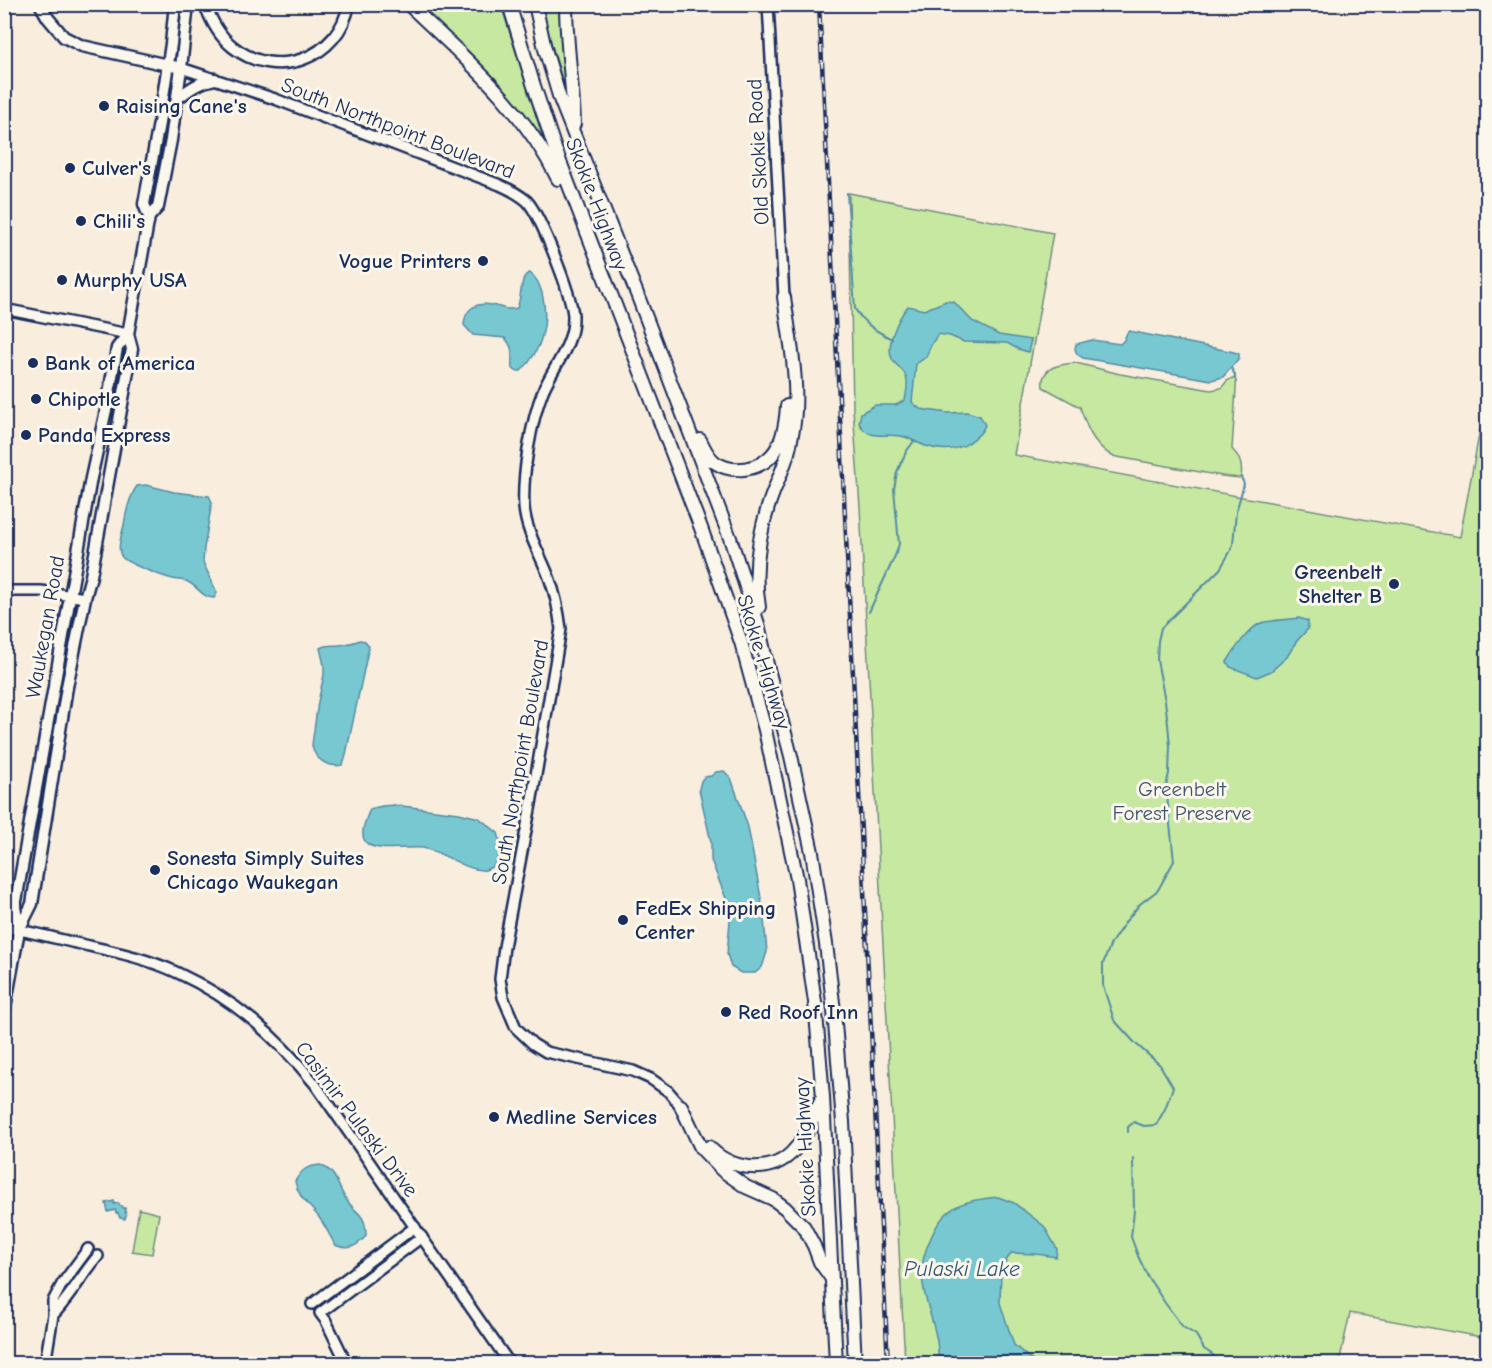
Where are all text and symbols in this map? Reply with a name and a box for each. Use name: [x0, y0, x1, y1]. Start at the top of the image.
street label: South Northpoint Boulevard: [278, 72, 518, 184]
street label: Old Skokie Road: [742, 78, 774, 226]
place label: Raising Cane's: [116, 94, 247, 118]
marker: Raising Cane's: [97, 99, 111, 113]
street label: Skokie Highway: [561, 135, 633, 274]
place label: Culver's: [82, 156, 151, 180]
marker: Culver's: [63, 161, 77, 175]
place label: Chili's: [93, 209, 145, 233]
marker: Chili's: [74, 214, 88, 228]
place label: Vogue Printers: [339, 249, 471, 273]
marker: Vogue Printers: [476, 254, 490, 268]
place label: Murphy USA: [74, 268, 187, 292]
marker: Murphy USA: [55, 273, 69, 287]
place label: Bank of America: [45, 351, 195, 375]
marker: Bank of America: [26, 356, 40, 370]
place label: Chipotle: [48, 387, 121, 411]
marker: Chipotle: [29, 392, 43, 406]
place label: Panda Express: [38, 423, 171, 447]
marker: Panda Express: [19, 428, 33, 442]
street label: Waukegan Road: [21, 554, 69, 700]
place label: Greenbelt Shelter B: [1294, 560, 1383, 608]
marker: Greenbelt Shelter B: [1387, 577, 1401, 591]
street label: Skokie Highway: [732, 592, 796, 733]
street label: South Northpoint Boulevard: [487, 638, 553, 886]
park label: Greenbelt Forest Preserve: [1113, 777, 1251, 825]
place label: Sonesta Simply Suites Chicago Waukegan: [167, 846, 364, 894]
marker: Sonesta Simply Suites Chicago Waukegan: [148, 863, 162, 877]
place label: FedEx Shipping Center: [635, 896, 776, 944]
marker: FedEx Shipping Center: [616, 913, 630, 927]
place label: Red Roof Inn: [738, 1000, 858, 1024]
marker: Red Roof Inn: [719, 1005, 733, 1019]
street label: Casimir Pulaski Drive: [291, 1036, 423, 1202]
street label: Skokie Highway: [789, 1076, 821, 1217]
place label: Medline Services: [506, 1105, 657, 1129]
marker: Medline Services: [487, 1110, 501, 1124]
water label: Pulaski Lake: [904, 1256, 1020, 1282]

